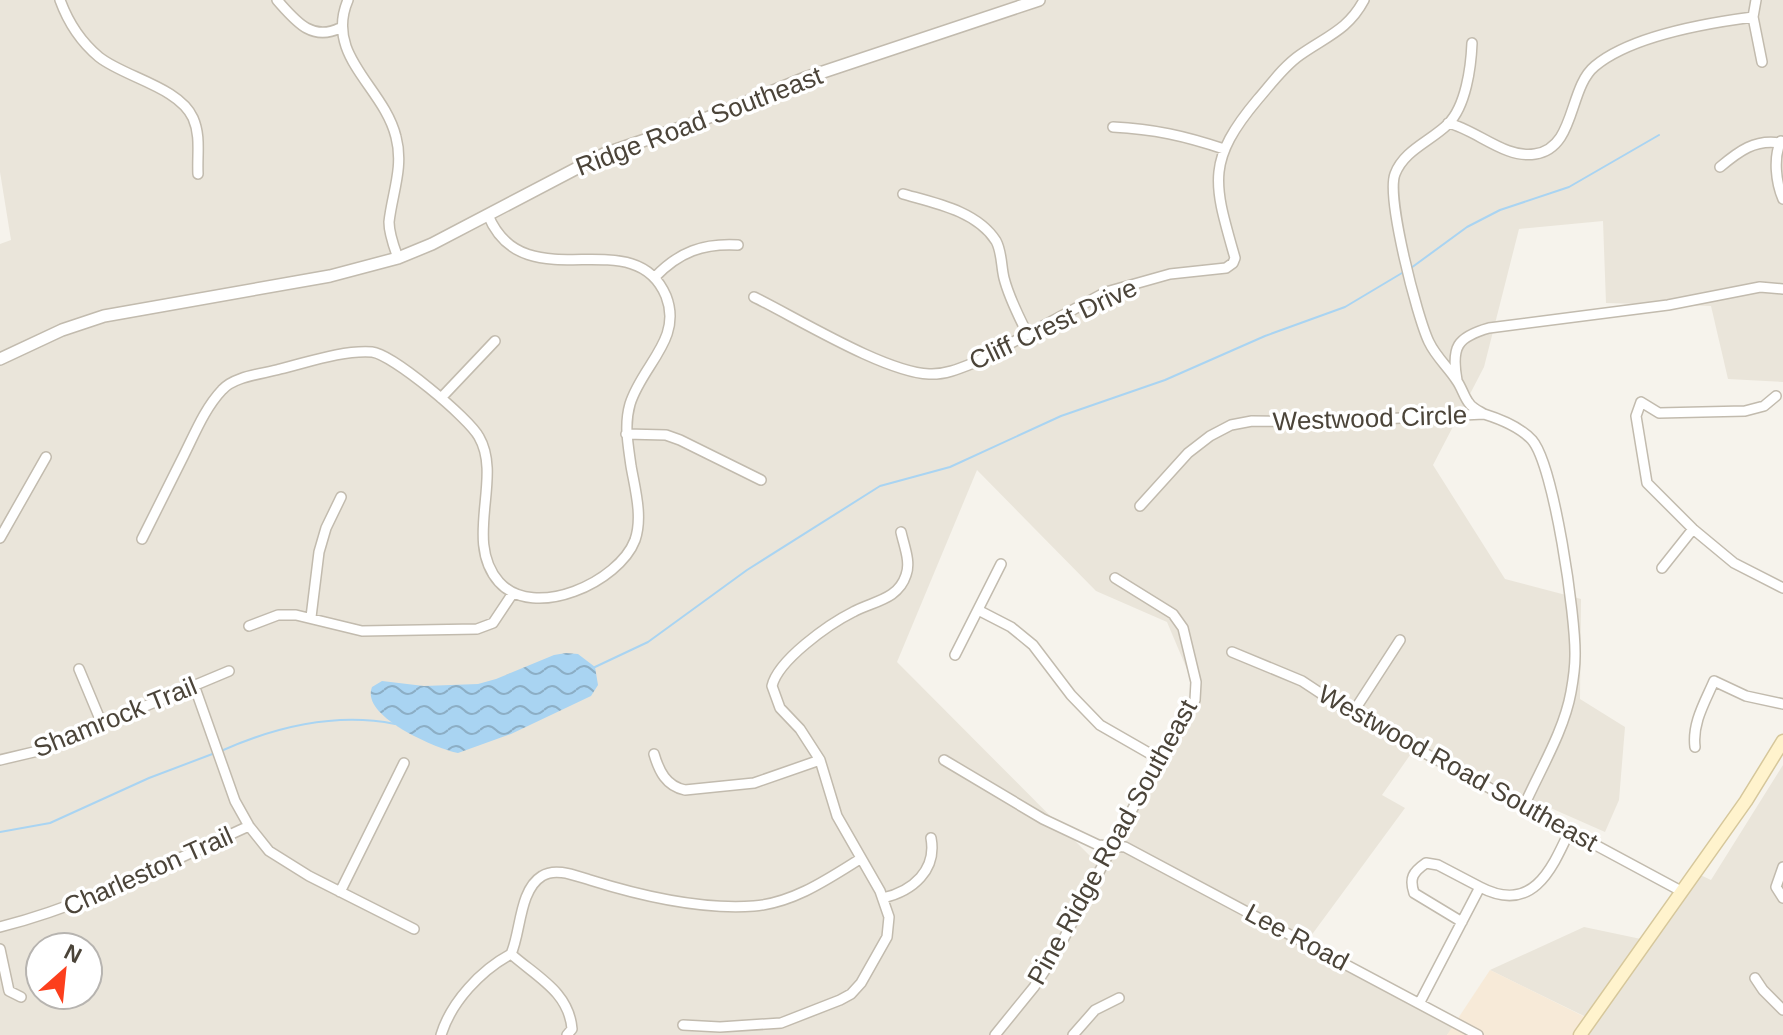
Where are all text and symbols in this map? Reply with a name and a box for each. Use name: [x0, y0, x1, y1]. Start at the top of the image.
street label: Ridge Road Southeast: [572, 60, 827, 182]
street label: Cliff Crest Drive: [964, 272, 1142, 376]
street label: Westwood Circle: [1272, 400, 1468, 436]
street label: Shamrock Trail: [29, 671, 201, 763]
street label: Westwood Road Southeast: [1313, 679, 1604, 858]
street label: Pine Ridge Road Southeast: [1021, 694, 1203, 990]
street label: Charleston Trail: [59, 820, 237, 922]
street label: Lee Road: [1240, 897, 1354, 977]
north arrow: [24, 931, 104, 1011]
text: N: [60, 939, 86, 968]

